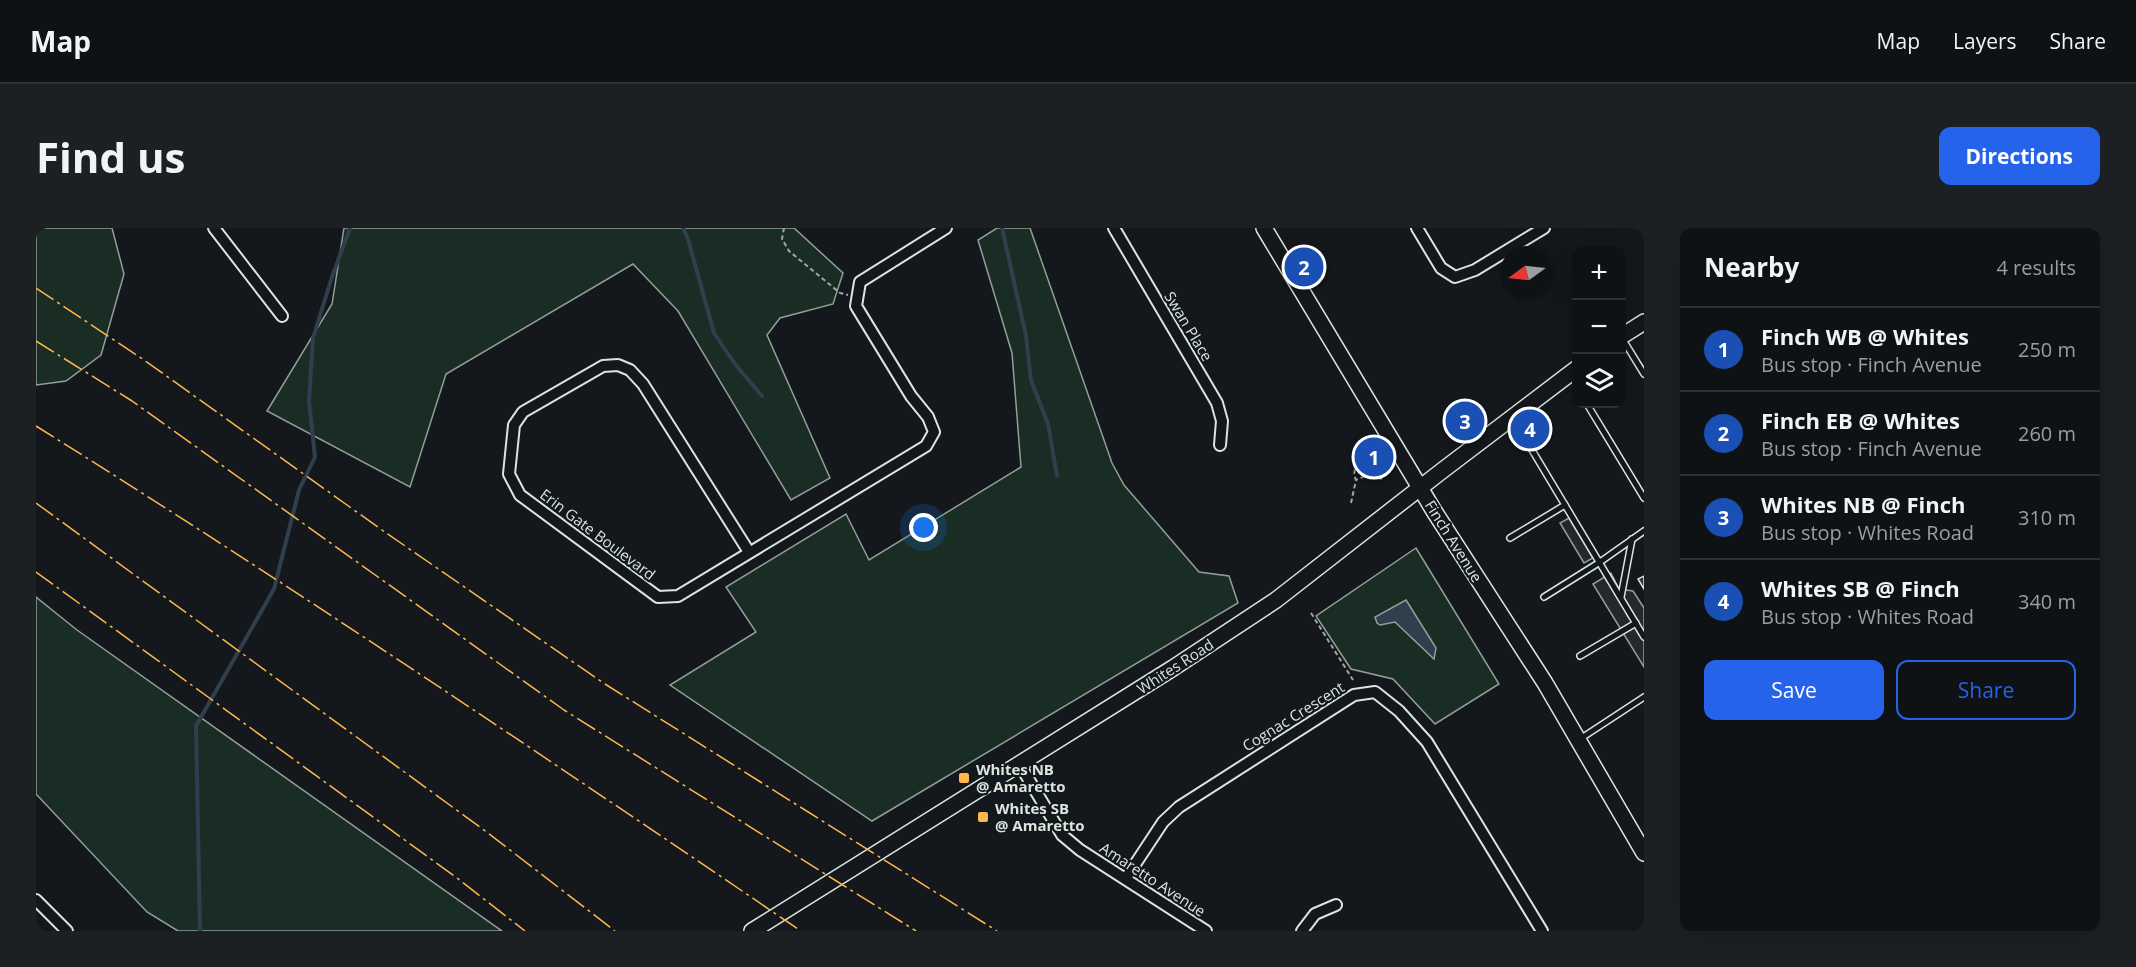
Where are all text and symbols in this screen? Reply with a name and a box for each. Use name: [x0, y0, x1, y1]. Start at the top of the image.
text: Map: [30, 22, 91, 60]
text: Map: [1877, 27, 1920, 55]
text: Layers: [1953, 27, 2017, 55]
text: Share: [2050, 27, 2106, 55]
button: Directions: [1939, 127, 2100, 185]
text: Find us: [36, 128, 185, 185]
pin: 2: [1284, 244, 1324, 290]
north arrow: [1500, 246, 1554, 300]
map controls: [1572, 246, 1626, 408]
button: +: [1572, 246, 1626, 300]
text: Nearby: [1704, 249, 1799, 285]
text: 4 results: [1996, 254, 2076, 281]
street label: Swan Place: [1160, 287, 1218, 365]
button: −: [1572, 300, 1626, 354]
text: Finch WB @ Whites: [1761, 321, 1969, 351]
text: 1: [1718, 336, 1729, 363]
text: 250 m: [2018, 336, 2076, 363]
text: Bus stop · Finch Avenue: [1761, 351, 1982, 378]
button: layers: [1572, 354, 1626, 408]
pin: 3: [1446, 398, 1484, 444]
text: Finch EB @ Whites: [1761, 405, 1960, 435]
pin: 4: [1510, 406, 1550, 452]
text: 2: [1718, 420, 1729, 447]
text: 260 m: [2018, 420, 2076, 447]
pin: 1: [1354, 434, 1394, 480]
text: Bus stop · Finch Avenue: [1761, 435, 1982, 462]
street label: Erin Gate Boulevard: [536, 484, 660, 584]
text: Whites NB @ Finch: [1761, 489, 1966, 519]
street label: Finch Avenue: [1421, 496, 1487, 586]
text: 3: [1718, 504, 1729, 531]
text: 310 m: [2018, 504, 2076, 531]
your location: [909, 513, 938, 542]
text: Bus stop · Whites Road: [1761, 519, 1974, 546]
text: Whites SB @ Finch: [1761, 573, 1960, 603]
text: 4: [1718, 588, 1729, 615]
text: 340 m: [2018, 588, 2076, 615]
text: Bus stop · Whites Road: [1761, 603, 1974, 630]
street label: Whites Road: [1133, 634, 1217, 698]
button: Save: [1704, 660, 1884, 720]
button: Share: [1896, 660, 2076, 720]
street label: Cognac Crescent: [1238, 677, 1348, 755]
place label: Whites NB @ Amaretto: [976, 759, 1065, 796]
marker: Whites NB @ Amaretto: [957, 771, 971, 785]
place label: Whites SB @ Amaretto: [995, 798, 1084, 835]
marker: Whites SB @ Amaretto: [976, 810, 990, 824]
street label: Amaretto Avenue: [1096, 837, 1210, 921]

